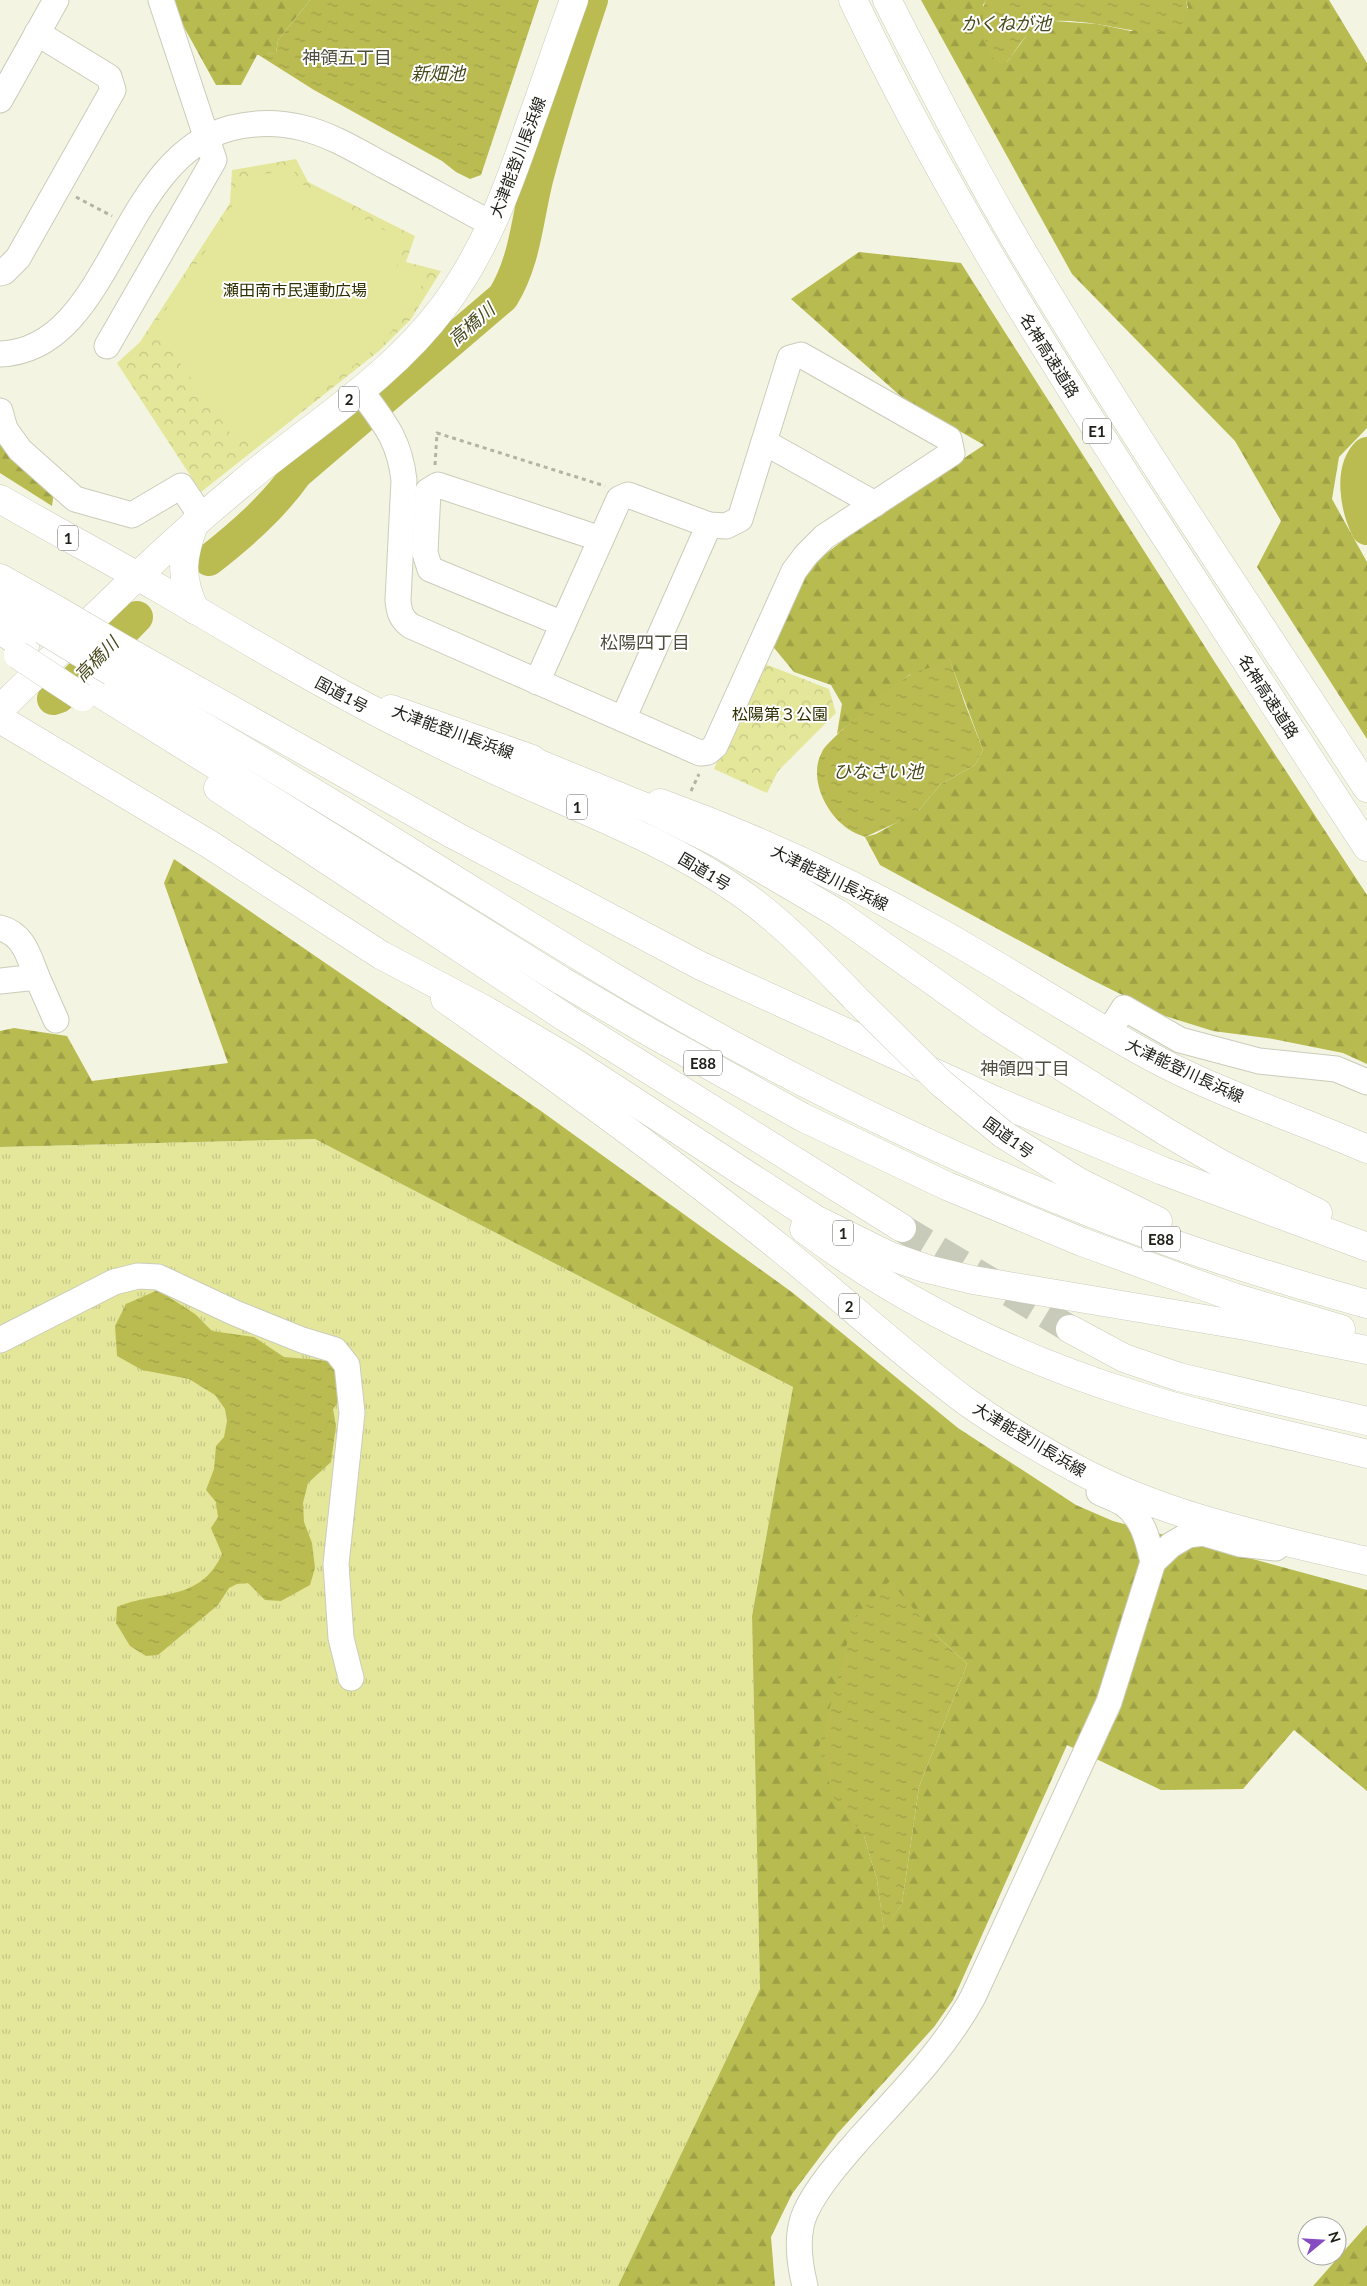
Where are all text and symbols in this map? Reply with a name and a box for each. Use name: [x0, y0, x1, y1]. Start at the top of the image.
water label: かくねが池: [961, 12, 1053, 34]
district label: 神領五丁目: [302, 46, 392, 68]
water label: 新畑池: [411, 62, 467, 84]
street label: 大津能登川長浜線: [485, 94, 549, 220]
park label: 瀬田南市民運動広場: [223, 280, 367, 299]
water label: 高橋川: [443, 297, 500, 350]
street label: 名神高速道路: [1017, 309, 1083, 401]
road number: 2: [339, 386, 359, 412]
road number: E1: [1083, 418, 1111, 444]
road number: 1: [58, 526, 78, 550]
water label: 高橋川: [69, 630, 124, 686]
district label: 松陽四丁目: [600, 631, 690, 653]
street label: 名神高速道路: [1235, 651, 1303, 741]
street label: 国道1号: [312, 672, 372, 716]
street label: 大津能登川長浜線: [390, 700, 516, 762]
park label: 松陽第３公園: [732, 704, 828, 723]
water label: ひなさい池: [833, 760, 925, 782]
road number: 1: [567, 794, 587, 820]
street label: 大津能登川長浜線: [768, 840, 892, 914]
street label: 国道1号: [676, 848, 734, 894]
street label: 大津能登川長浜線: [1123, 1034, 1247, 1106]
road number: E88: [684, 1050, 722, 1076]
district label: 神領四丁目: [980, 1057, 1070, 1079]
street label: 国道1号: [980, 1112, 1038, 1162]
road number: 1: [833, 1220, 853, 1246]
road number: E88: [1142, 1226, 1180, 1252]
road number: 2: [839, 1294, 859, 1318]
street label: 大津能登川長浜線: [970, 1398, 1090, 1480]
north arrow: [1297, 2216, 1347, 2266]
text: N: [1325, 2229, 1345, 2245]

